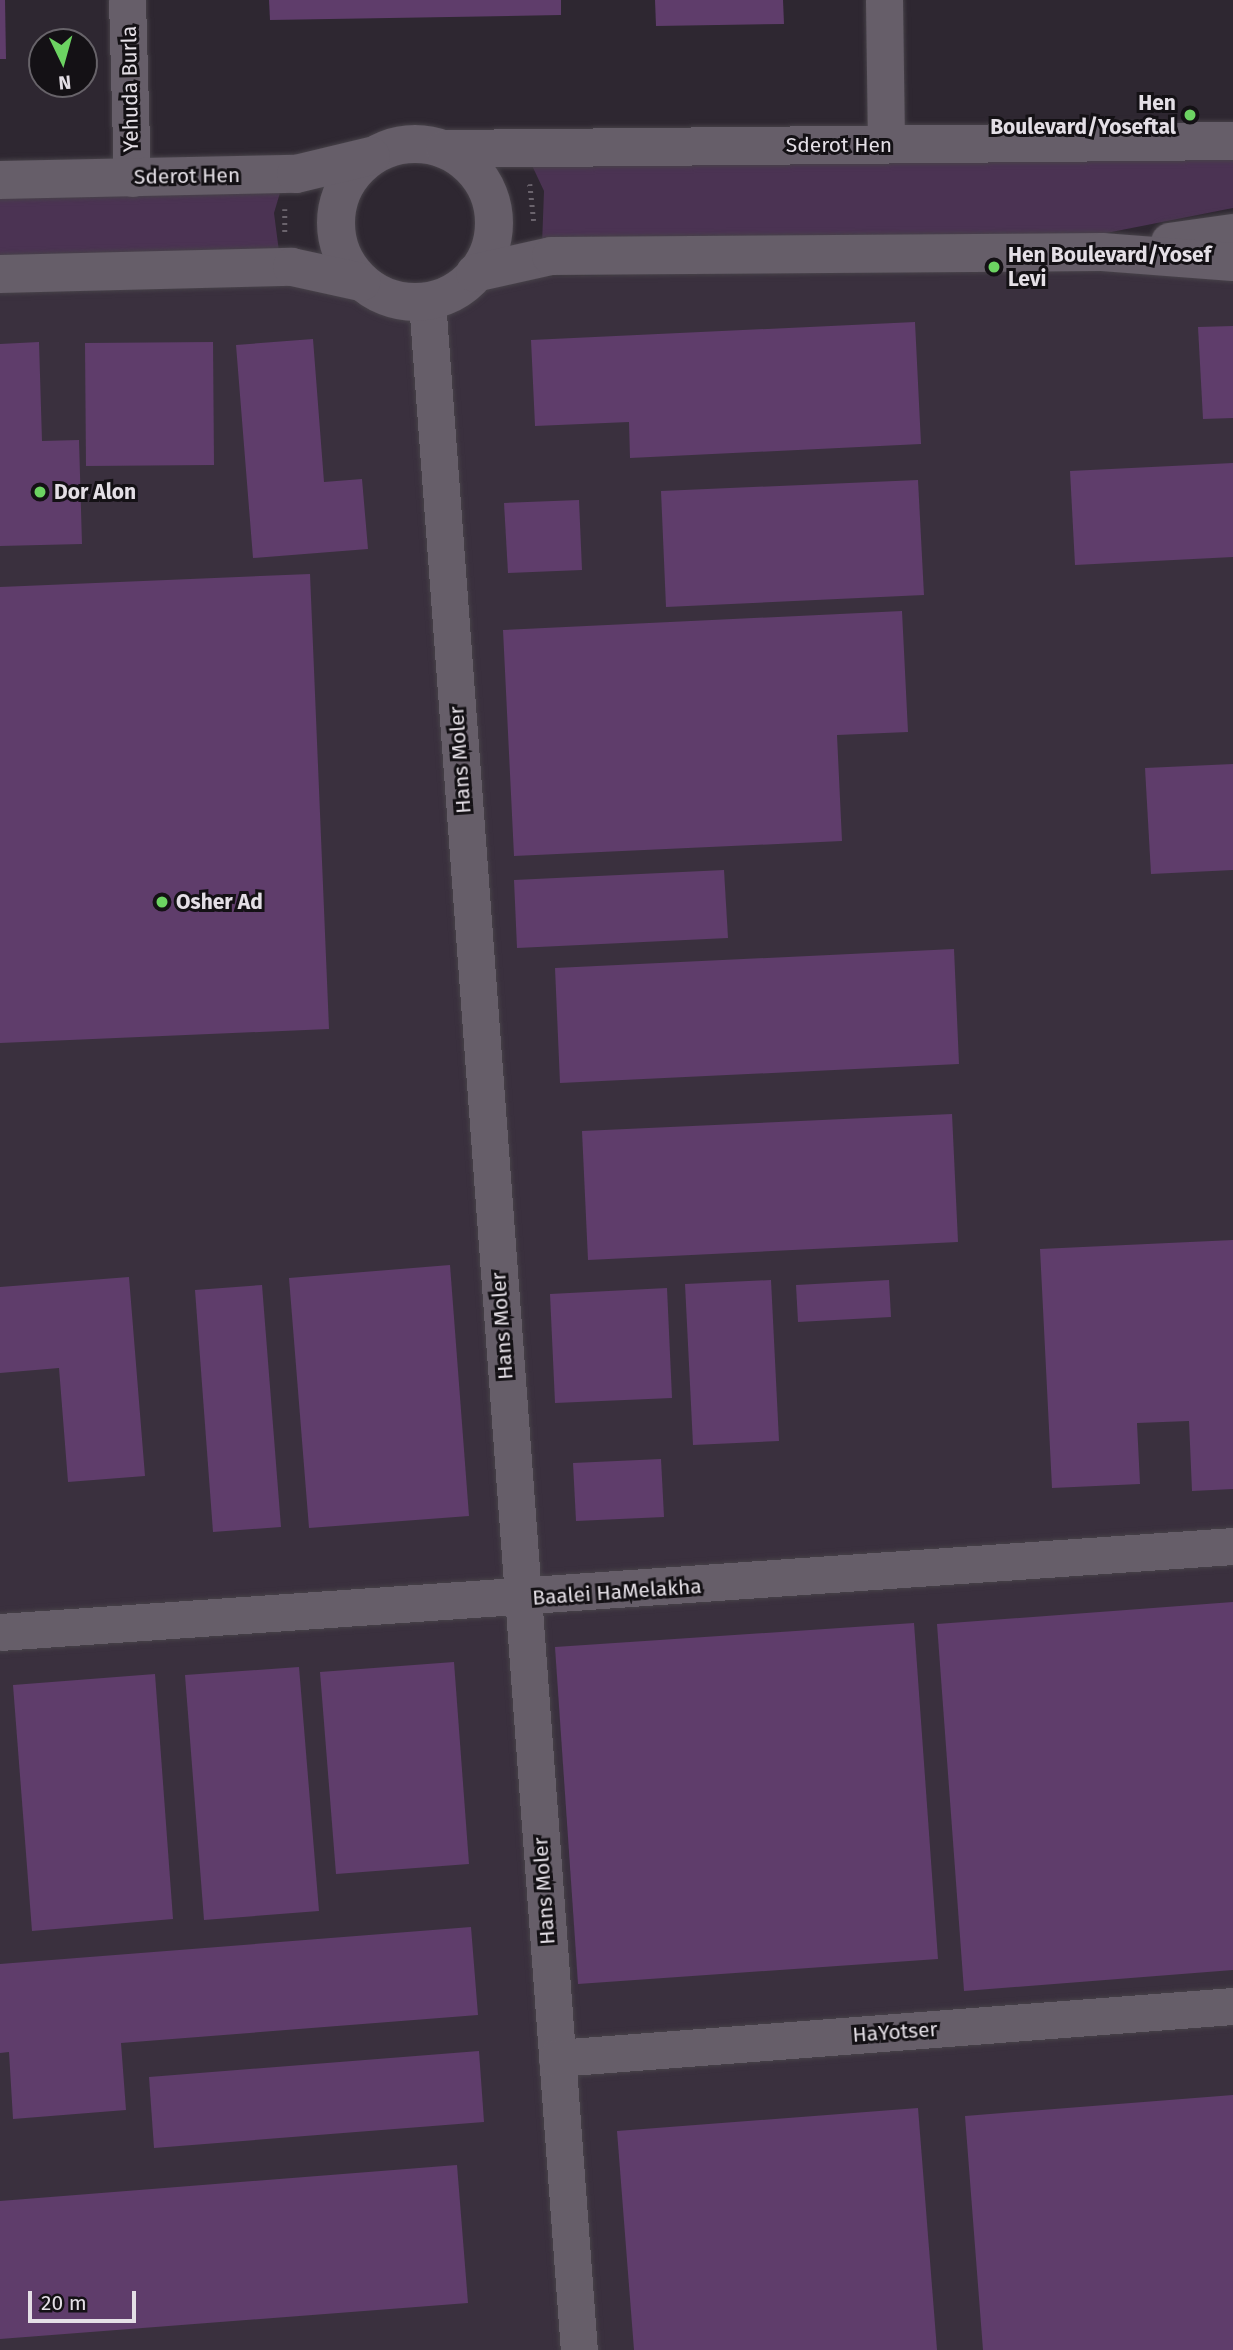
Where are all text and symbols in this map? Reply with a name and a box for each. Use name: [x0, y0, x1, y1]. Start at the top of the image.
street label: Yehuda Burla: [116, 26, 144, 152]
north arrow: [28, 28, 98, 98]
text: N: [57, 70, 72, 94]
place label: Hen Boulevard/Yoseftal: [990, 90, 1176, 140]
marker: Hen Boulevard/Yoseftal: [1182, 107, 1198, 123]
street label: Sderot Hen: [786, 132, 892, 158]
street label: Sderot Hen: [134, 162, 240, 190]
place label: Hen Boulevard/Yosef Levi: [1008, 242, 1211, 292]
marker: Hen Boulevard/Yosef Levi: [986, 259, 1002, 275]
place label: Dor Alon: [54, 479, 136, 505]
marker: Dor Alon: [32, 484, 48, 500]
street label: Hans Moler: [444, 705, 476, 815]
place label: Osher Ad: [176, 889, 263, 915]
marker: Osher Ad: [154, 894, 170, 910]
street label: Hans Moler: [486, 1271, 518, 1381]
street label: Baalei HaMelakha: [531, 1574, 703, 1610]
street label: Hans Moler: [528, 1836, 560, 1946]
street label: HaYotser: [852, 2016, 938, 2048]
scale bar: [32, 2276, 140, 2320]
text: 20 m: [41, 2290, 87, 2316]

